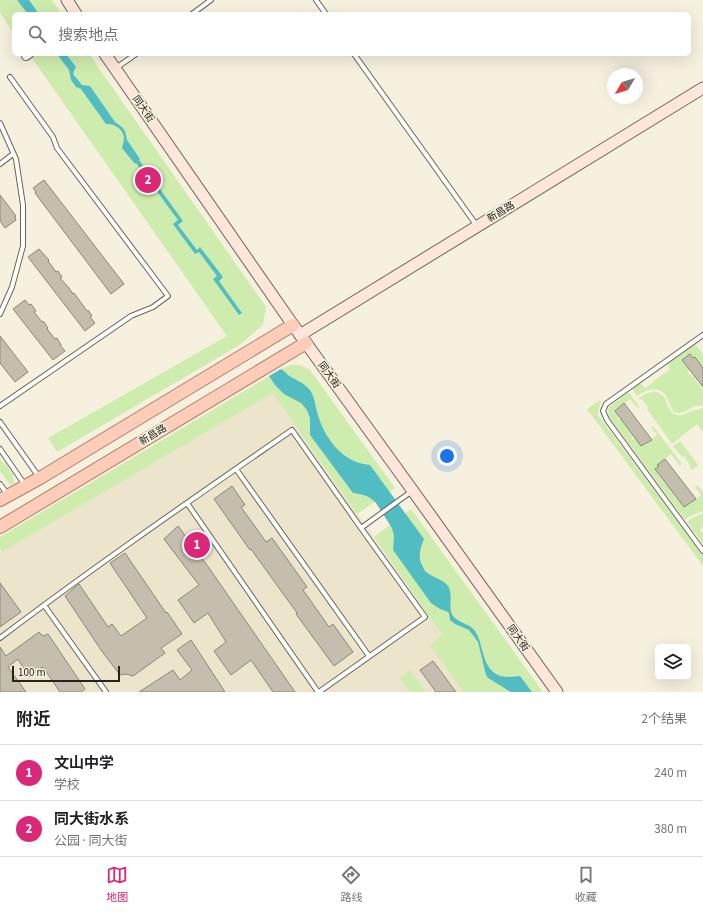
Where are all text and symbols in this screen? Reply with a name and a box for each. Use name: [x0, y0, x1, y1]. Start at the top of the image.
search box: [12, 12, 691, 56]
icon: search: [26, 23, 48, 45]
text: 搜索地点: [58, 25, 118, 46]
north arrow: [607, 68, 643, 104]
street label: 同大街: [129, 93, 157, 125]
pin: 2: [135, 165, 161, 195]
street label: 新昌路: [485, 198, 517, 226]
street label: 同大街: [315, 359, 343, 391]
street label: 新昌路: [137, 421, 169, 449]
your location: [437, 446, 457, 466]
pin: 1: [184, 530, 210, 560]
street label: 同大街: [504, 622, 532, 654]
map controls: [655, 644, 691, 680]
button: layers: [655, 644, 691, 680]
scale bar: [12, 664, 120, 683]
text: 100 m: [18, 665, 46, 680]
text: 附近: [16, 708, 50, 732]
text: 2个结果: [642, 710, 687, 728]
text: 文山中学: [54, 753, 114, 774]
text: 1: [26, 764, 32, 782]
text: 240 m: [654, 764, 687, 782]
text: 学校: [54, 776, 80, 794]
text: 同大街水系: [54, 809, 129, 830]
text: 2: [26, 820, 32, 838]
text: 380 m: [654, 820, 687, 838]
text: 公园 · 同大街: [54, 832, 127, 850]
tab: 地图: [106, 864, 128, 905]
tab: 路线: [340, 864, 362, 905]
tab: 收藏: [575, 864, 597, 905]

